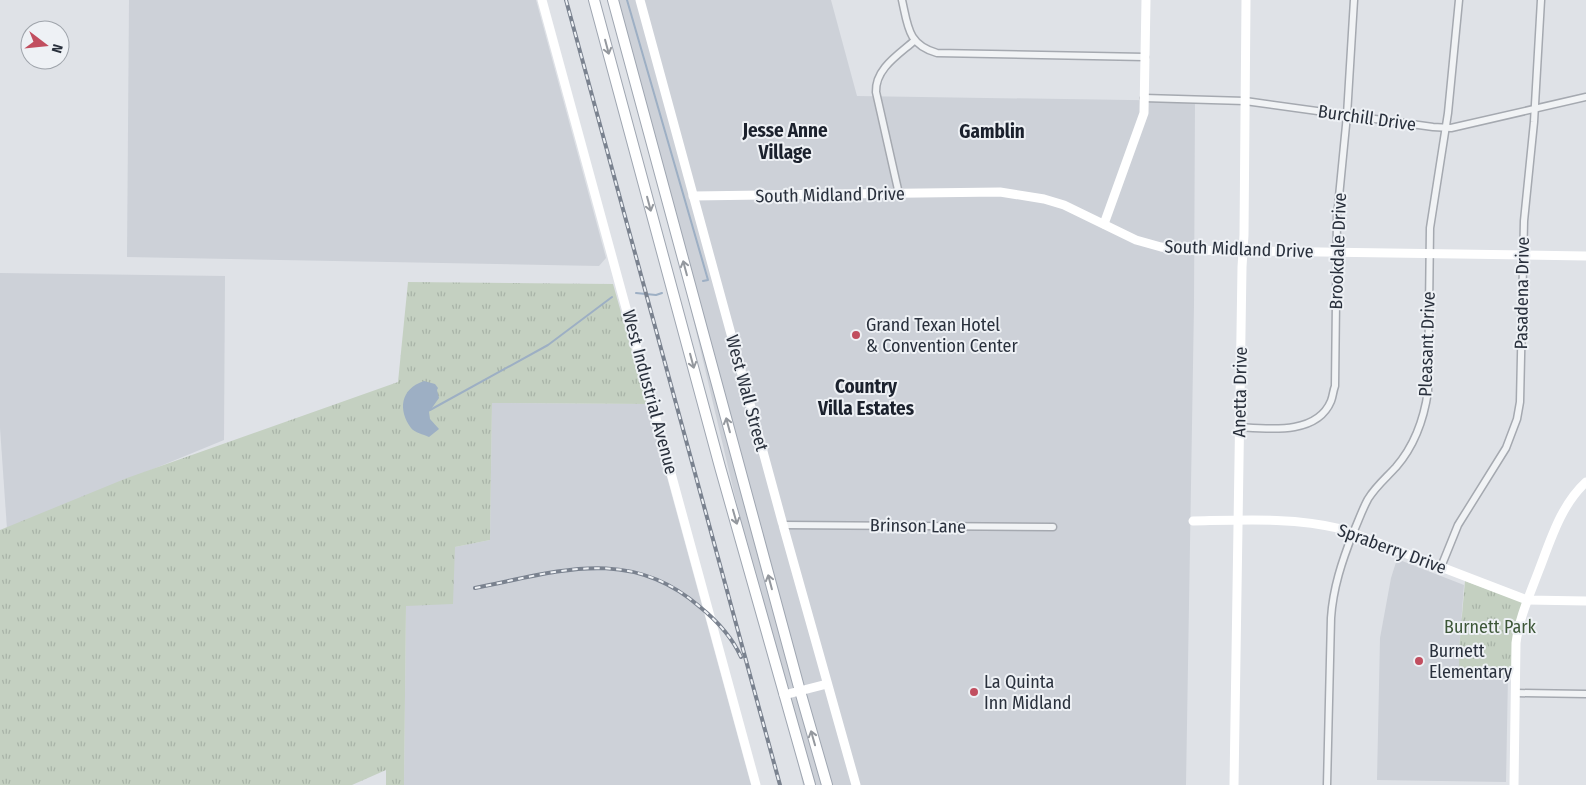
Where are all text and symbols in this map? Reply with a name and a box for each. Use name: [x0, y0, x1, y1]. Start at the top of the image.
north arrow: [20, 20, 70, 70]
one-way arrow: [602, 39, 612, 55]
text: N: [48, 42, 66, 55]
street label: Burchill Drive: [1317, 100, 1417, 136]
district label: Jesse Anne Village: [741, 119, 828, 164]
district label: Gamblin: [959, 120, 1025, 143]
street label: South Midland Drive: [755, 183, 905, 207]
street label: Brookdale Drive: [1325, 192, 1351, 310]
one-way arrow: [645, 196, 654, 212]
street label: South Midland Drive: [1164, 235, 1314, 263]
street label: Pasadena Drive: [1510, 236, 1534, 350]
one-way arrow: [680, 260, 690, 276]
street label: Pleasant Drive: [1414, 291, 1440, 397]
street label: West Industrial Avenue: [617, 307, 683, 477]
place label: Grand Texan Hotel & Convention Center: [866, 314, 1018, 357]
marker: Grand Texan Hotel & Convention Center: [850, 329, 862, 341]
street label: West Wall Street: [721, 332, 773, 454]
street label: Anetta Drive: [1228, 346, 1252, 438]
one-way arrow: [687, 352, 697, 368]
district label: Country Villa Estates: [817, 375, 915, 420]
one-way arrow: [723, 417, 732, 433]
one-way arrow: [730, 509, 740, 525]
street label: Brinson Lane: [870, 514, 966, 538]
street label: Spraberry Drive: [1334, 519, 1450, 579]
one-way arrow: [765, 574, 775, 590]
park label: Burnett Park: [1444, 616, 1537, 638]
place label: Burnett Elementary: [1429, 640, 1512, 683]
marker: Burnett Elementary: [1413, 655, 1425, 667]
place label: La Quinta Inn Midland: [984, 671, 1072, 714]
marker: La Quinta Inn Midland: [968, 686, 980, 698]
one-way arrow: [808, 731, 818, 747]

